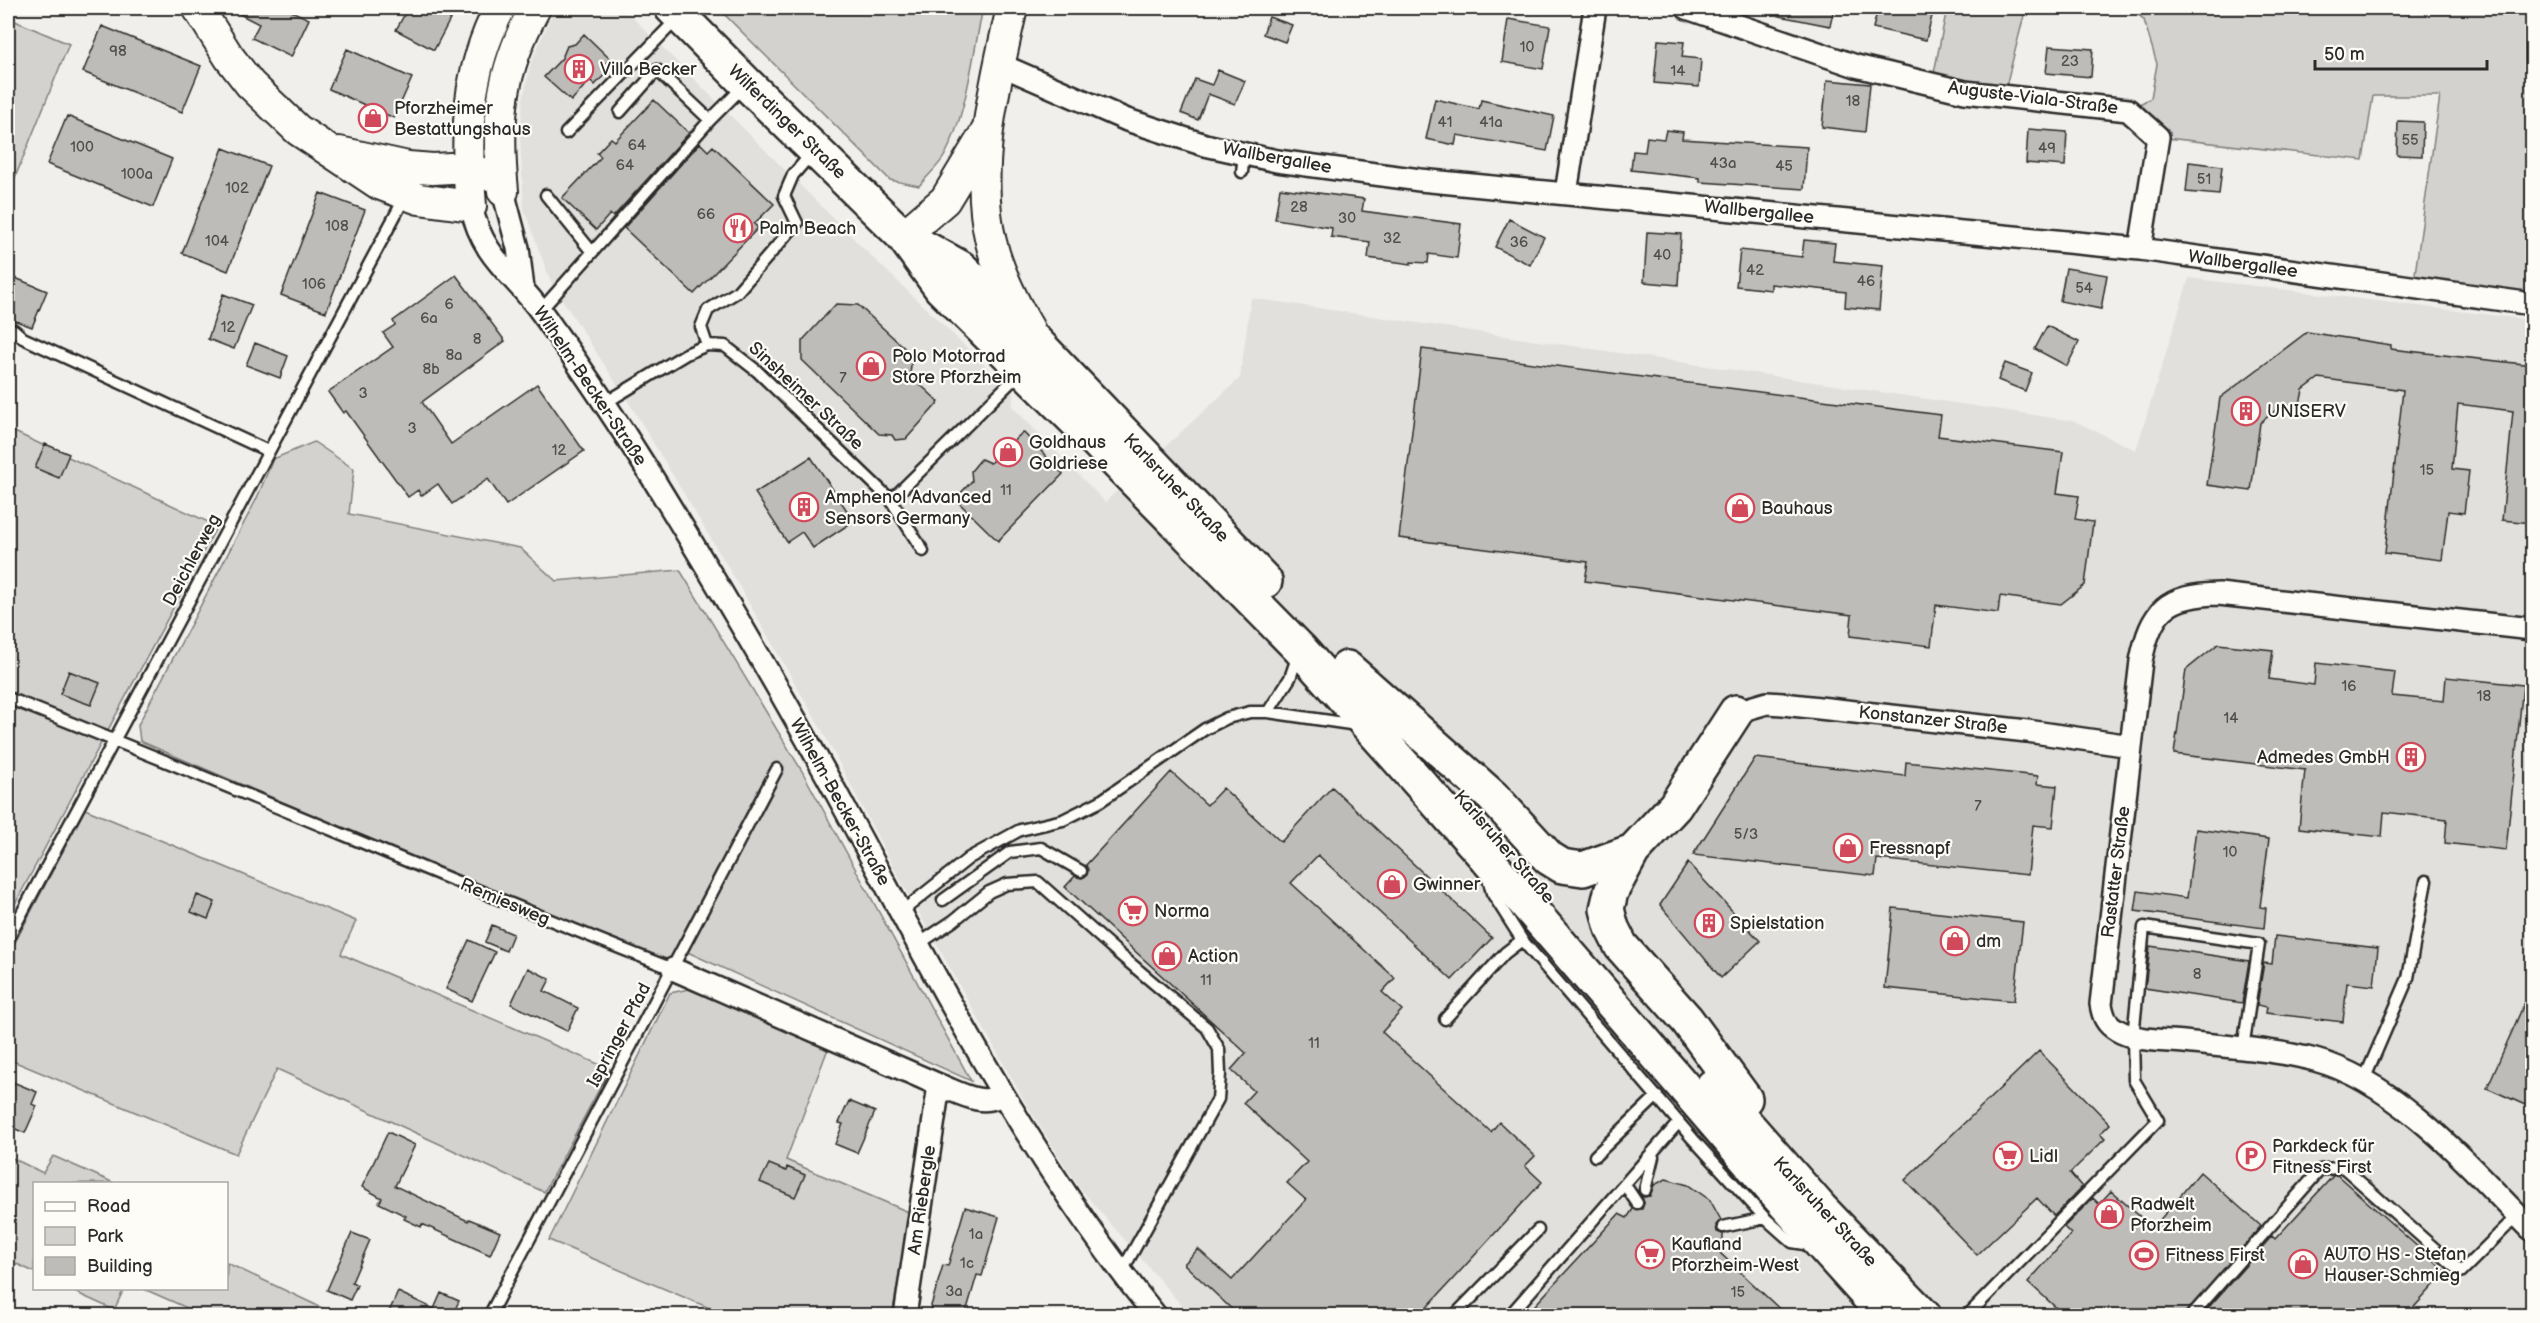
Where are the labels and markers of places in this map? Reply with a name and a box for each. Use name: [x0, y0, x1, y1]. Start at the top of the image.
building icon: Villa Becker: [563, 53, 595, 85]
place label: Villa Becker: [600, 59, 697, 80]
place label: Pforzheimer Bestattungshaus: [394, 98, 531, 140]
shop icon: Pforzheimer Bestattungshaus: [357, 102, 389, 134]
restaurant icon: Palm Beach: [722, 212, 754, 244]
place label: Palm Beach: [759, 218, 856, 239]
place label: Polo Motorrad Store Pforzheim: [892, 346, 1021, 388]
shop icon: Polo Motorrad Store Pforzheim: [855, 350, 887, 382]
building icon: UNISERV: [2230, 395, 2262, 427]
place label: UNISERV: [2267, 401, 2346, 422]
place label: Goldhaus Goldriese: [1029, 432, 1108, 474]
shop icon: Goldhaus Goldriese: [992, 436, 1024, 468]
place label: Amphenol Advanced Sensors Germany: [825, 487, 992, 529]
building icon: Amphenol Advanced Sensors Germany: [788, 491, 820, 523]
shop icon: Bauhaus: [1724, 492, 1756, 524]
place label: Bauhaus: [1761, 498, 1833, 519]
building icon: Admedes GmbH: [2395, 741, 2427, 773]
place label: Admedes GmbH: [2257, 747, 2390, 768]
shop icon: Fressnapf: [1832, 832, 1864, 864]
place label: Fressnapf: [1869, 838, 1951, 859]
shop icon: Gwinner: [1376, 868, 1408, 900]
place label: Gwinner: [1413, 874, 1481, 895]
supermarket icon: Norma: [1117, 895, 1149, 927]
place label: Norma: [1154, 901, 1209, 922]
building icon: Spielstation: [1693, 907, 1725, 939]
place label: Spielstation: [1730, 913, 1824, 934]
shop icon: dm: [1939, 925, 1971, 957]
place label: dm: [1976, 931, 2001, 952]
shop icon: Action: [1151, 940, 1183, 972]
place label: Action: [1188, 946, 1238, 967]
place label: Parkdeck für Fitness First: [2272, 1136, 2374, 1178]
supermarket icon: Lidl: [1992, 1140, 2024, 1172]
parking icon: Parkdeck für Fitness First: [2235, 1140, 2267, 1172]
place label: Lidl: [2029, 1146, 2058, 1167]
place label: Radwelt Pforzheim: [2130, 1194, 2212, 1236]
shop icon: Radwelt Pforzheim: [2093, 1198, 2125, 1230]
place label: Kaufland Pforzheim-West: [1671, 1234, 1800, 1276]
supermarket icon: Kaufland Pforzheim-West: [1634, 1238, 1666, 1270]
sports icon: Fitness First: [2128, 1239, 2160, 1271]
place label: AUTO HS - Stefan Hauser-Schmieg: [2324, 1244, 2466, 1286]
place label: Fitness First: [2165, 1245, 2265, 1266]
shop icon: AUTO HS - Stefan Hauser-Schmieg: [2287, 1248, 2319, 1280]

